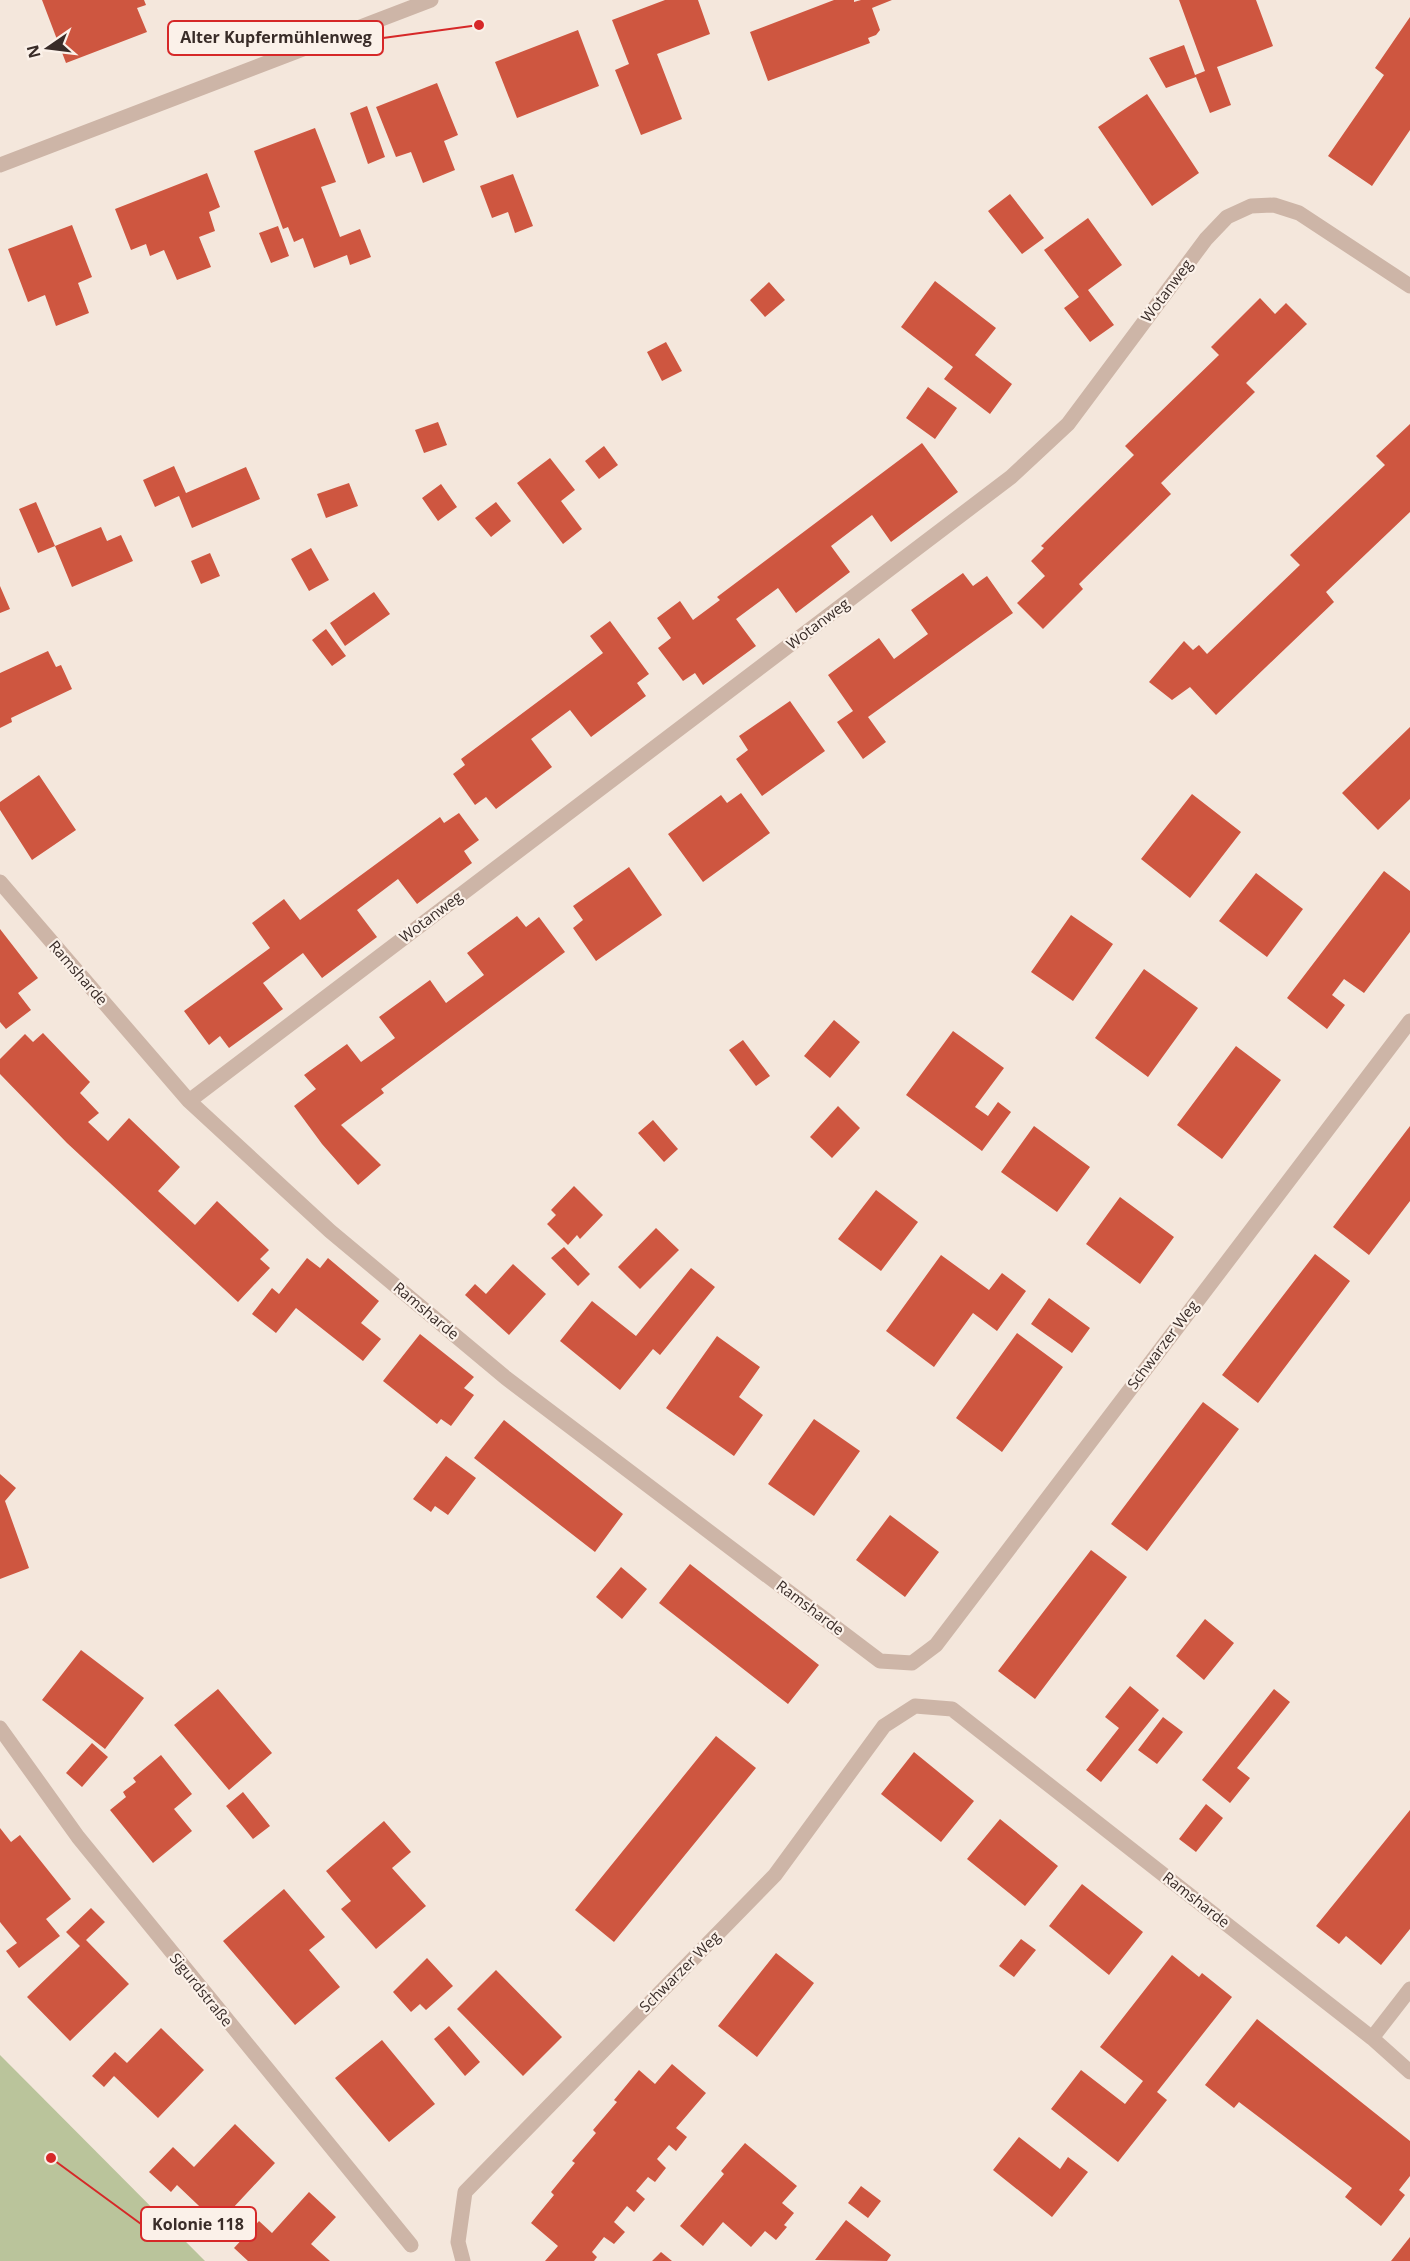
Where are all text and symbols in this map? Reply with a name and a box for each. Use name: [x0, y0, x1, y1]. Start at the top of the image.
north arrow: [18, 18, 78, 78]
callout: Alter Kupfermühlenweg: [168, 21, 383, 55]
text: Alter Kupfermühlenweg: [180, 26, 372, 48]
text: N: [21, 43, 46, 61]
street label: Wotanweg: [1136, 255, 1196, 326]
street label: Wotanweg: [782, 593, 853, 653]
street label: Wotanweg: [395, 886, 466, 946]
street label: Ramsharde: [45, 936, 113, 1009]
street label: Ramsharde: [390, 1277, 464, 1344]
street label: Schwarzer Weg: [1122, 1296, 1202, 1393]
street label: Ramsharde: [773, 1575, 849, 1639]
street label: Ramsharde: [1159, 1867, 1234, 1932]
street label: Schwarzer Weg: [635, 1927, 724, 2016]
street label: Sigurdstraße: [166, 1948, 238, 2030]
callout: Kolonie 118: [141, 2207, 256, 2241]
text: Kolonie 118: [152, 2213, 244, 2235]

